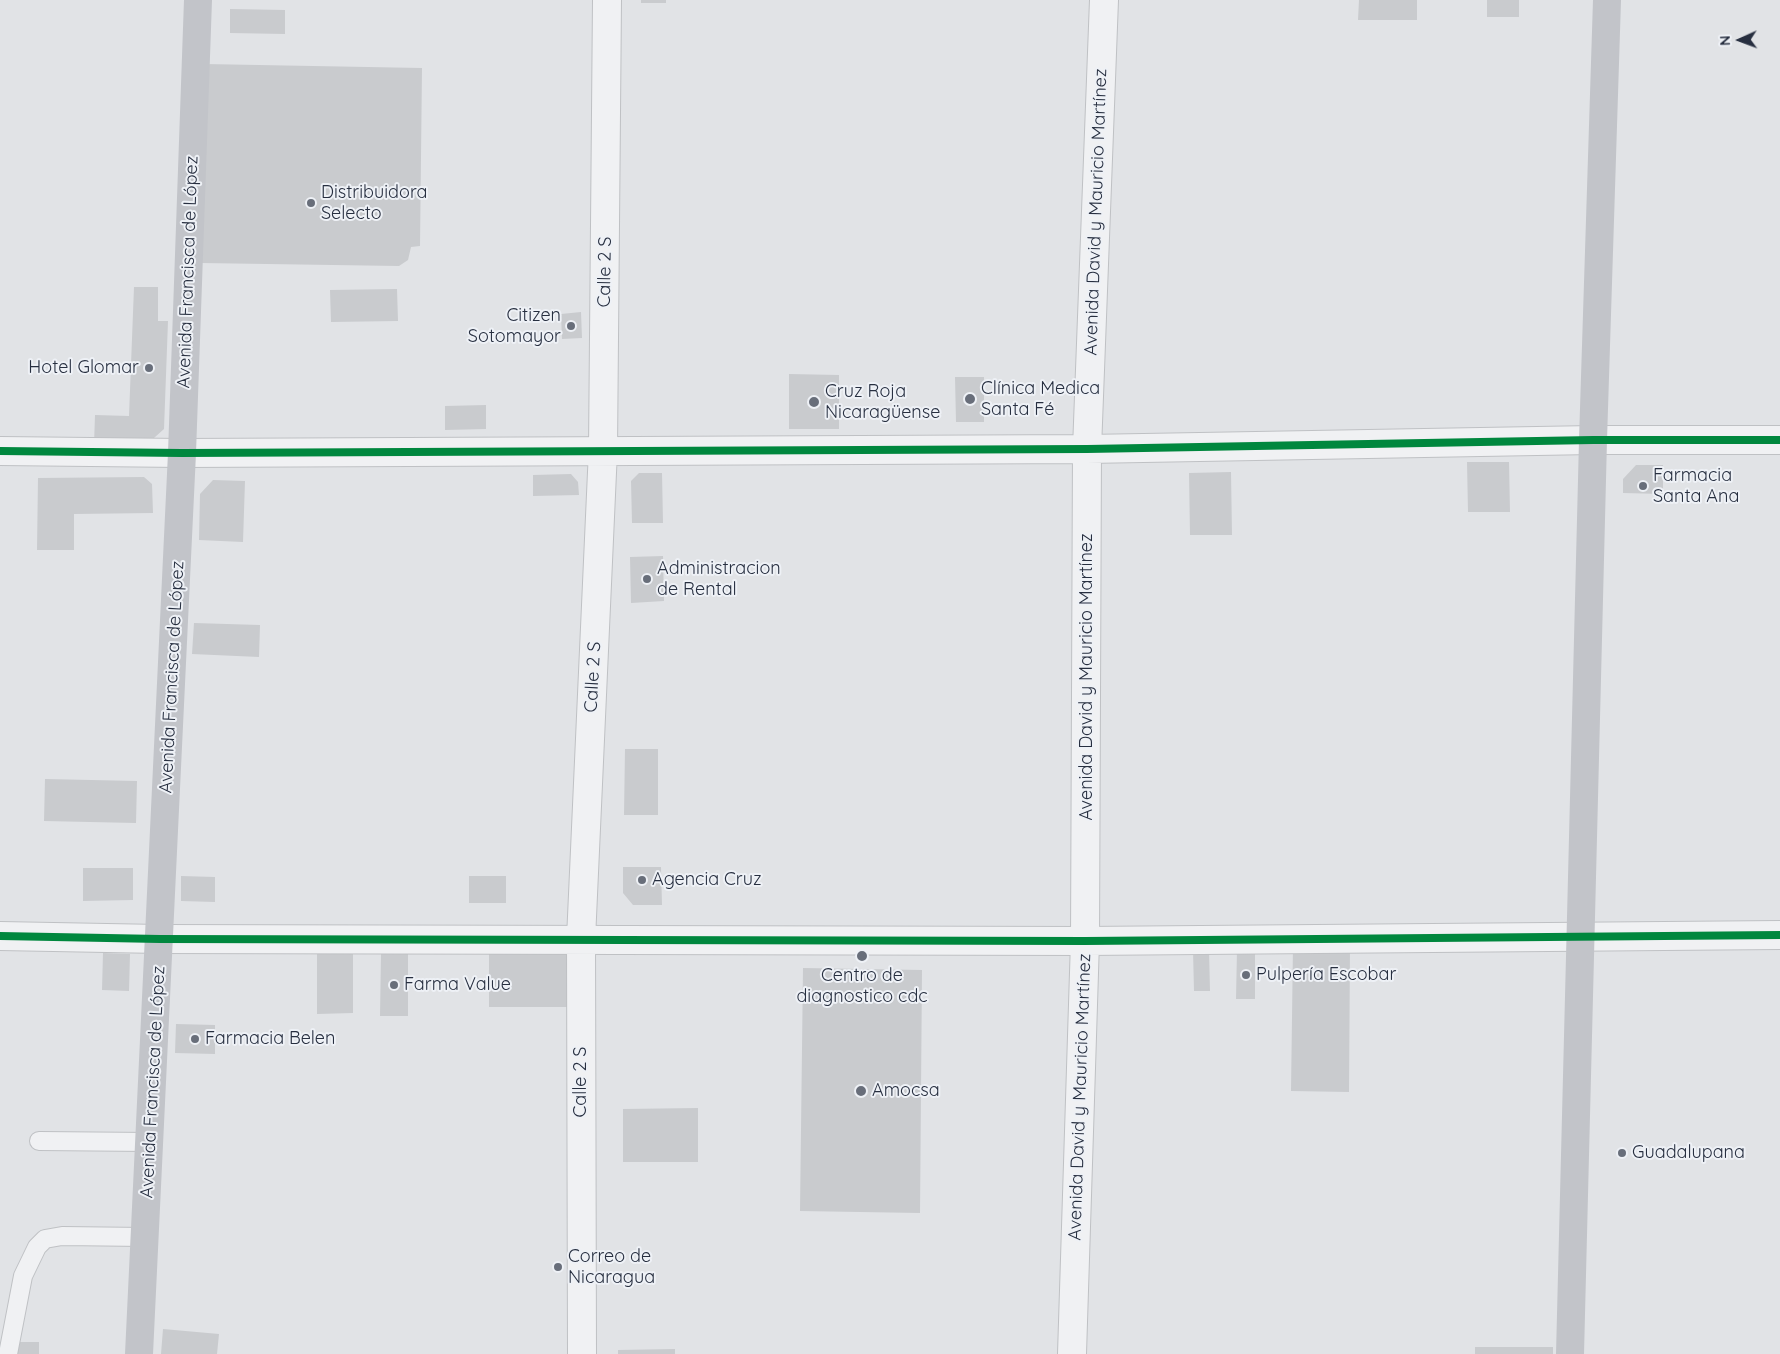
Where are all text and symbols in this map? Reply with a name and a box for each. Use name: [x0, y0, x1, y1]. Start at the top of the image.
north arrow: [1715, 15, 1765, 65]
text: N: [1716, 35, 1734, 46]
street label: Avenida David y Mauricio Martínez: [1080, 68, 1112, 356]
street label: Avenida Francisca de López: [173, 155, 203, 389]
place label: Distribuidora Selecto: [321, 182, 428, 224]
marker: Distribuidora Selecto: [305, 197, 317, 209]
street label: Calle 2 S: [594, 236, 616, 308]
place label: Citizen Sotomayor: [468, 305, 561, 348]
marker: Citizen Sotomayor: [565, 320, 577, 332]
place label: Hotel Glomar: [28, 357, 139, 379]
marker: Hotel Glomar: [143, 362, 155, 374]
place label: Clínica Medica Santa Fé: [981, 378, 1100, 420]
place label: Cruz Roja Nicaragüense: [825, 381, 940, 424]
marker: Clínica Medica Santa Fé: [963, 392, 977, 406]
marker: Cruz Roja Nicaragüense: [807, 395, 821, 409]
place label: Farmacia Santa Ana: [1653, 465, 1739, 508]
marker: Farmacia Santa Ana: [1637, 480, 1649, 492]
street label: Avenida David y Mauricio Martínez: [1076, 533, 1098, 821]
place label: Administracion de Rental: [657, 558, 781, 600]
street label: Avenida Francisca de López: [155, 560, 189, 794]
marker: Administracion de Rental: [641, 573, 653, 585]
street label: Calle 2 S: [580, 641, 606, 713]
place label: Agencia Cruz: [652, 869, 762, 891]
marker: Agencia Cruz: [636, 874, 648, 886]
marker: Centro de diagnostico cdc: [855, 949, 869, 963]
street label: Avenida David y Mauricio Martínez: [1064, 953, 1096, 1241]
place label: Pulpería Escobar: [1256, 964, 1396, 986]
street label: Avenida Francisca de López: [136, 965, 170, 1199]
place label: Centro de diagnostico cdc: [796, 965, 928, 1008]
marker: Pulpería Escobar: [1240, 969, 1252, 981]
place label: Farma Value: [404, 974, 511, 996]
marker: Farma Value: [388, 979, 400, 991]
place label: Farmacia Belen: [205, 1028, 335, 1050]
marker: Farmacia Belen: [189, 1033, 201, 1045]
street label: Calle 2 S: [570, 1047, 592, 1117]
place label: Amocsa: [872, 1080, 940, 1102]
marker: Amocsa: [854, 1084, 868, 1098]
place label: Guadalupana: [1632, 1142, 1745, 1164]
marker: Guadalupana: [1616, 1147, 1628, 1159]
place label: Correo de Nicaragua: [568, 1246, 655, 1288]
marker: Correo de Nicaragua: [552, 1261, 564, 1273]

